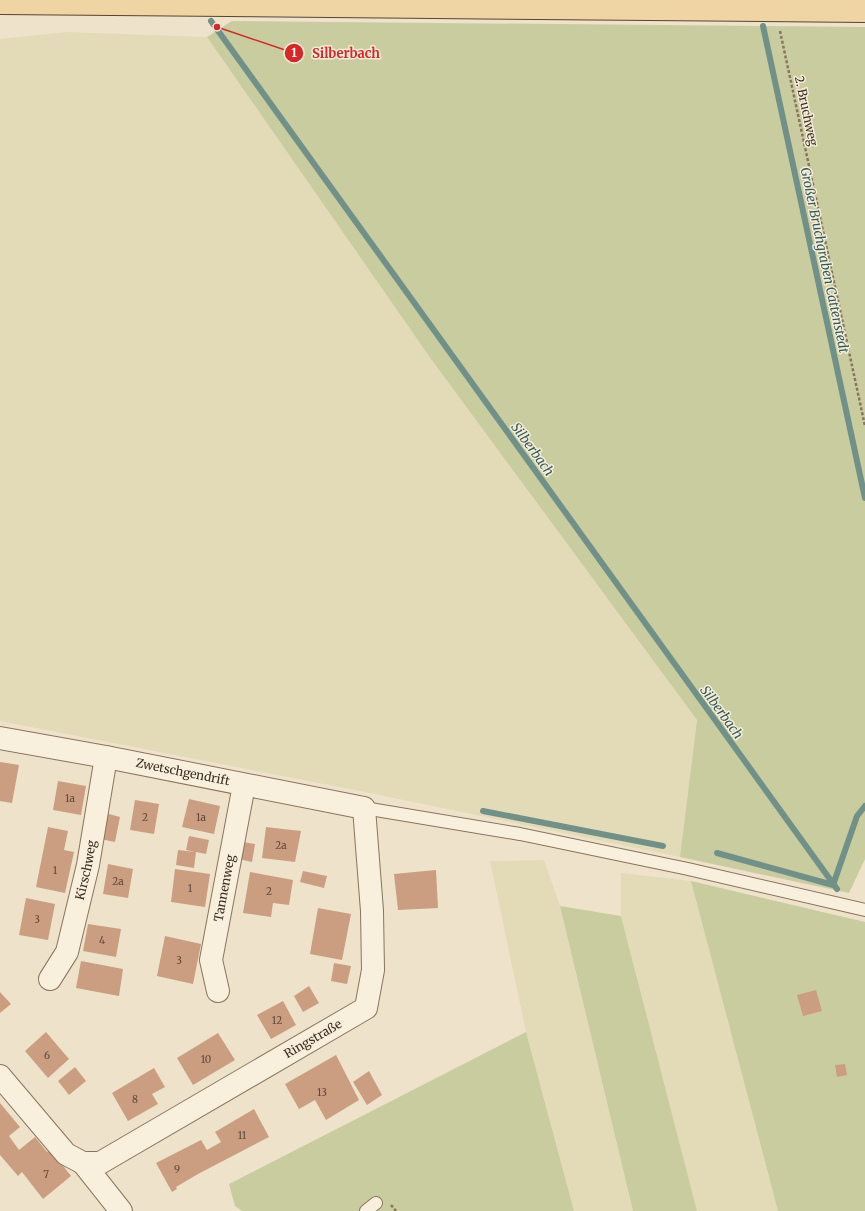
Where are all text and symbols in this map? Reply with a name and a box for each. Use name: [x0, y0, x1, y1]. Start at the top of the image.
callout: Silberbach: [284, 41, 388, 66]
text: 1: [291, 45, 297, 60]
text: Silberbach: [312, 45, 380, 62]
street label: 2. Bruchweg: [792, 75, 821, 148]
water label: Großer Bruchgraben Cattenstedt: [797, 166, 853, 355]
water label: Silberbach: [508, 419, 558, 479]
water label: Silberbach: [697, 682, 747, 742]
street label: Zwetschgendrift: [135, 755, 231, 788]
house number: 1a: [65, 792, 76, 805]
house number: 2: [142, 811, 148, 824]
house number: 1a: [196, 811, 207, 824]
street label: Kirschweg: [72, 838, 99, 902]
house number: 2a: [275, 839, 287, 852]
street label: Tannenweg: [210, 852, 238, 923]
house number: 1: [53, 864, 58, 877]
house number: 2a: [112, 875, 124, 888]
house number: 1: [188, 882, 193, 895]
house number: 2: [266, 885, 272, 898]
house number: 3: [34, 913, 40, 926]
house number: 4: [99, 934, 105, 947]
house number: 3: [176, 954, 182, 967]
house number: 12: [272, 1014, 282, 1027]
street label: Ringstraße: [281, 1016, 344, 1061]
house number: 6: [44, 1049, 50, 1062]
house number: 10: [201, 1053, 211, 1066]
house number: 13: [317, 1086, 327, 1099]
house number: 8: [132, 1093, 138, 1106]
house number: 11: [238, 1129, 247, 1142]
house number: 9: [174, 1163, 180, 1176]
house number: 7: [43, 1168, 49, 1181]

